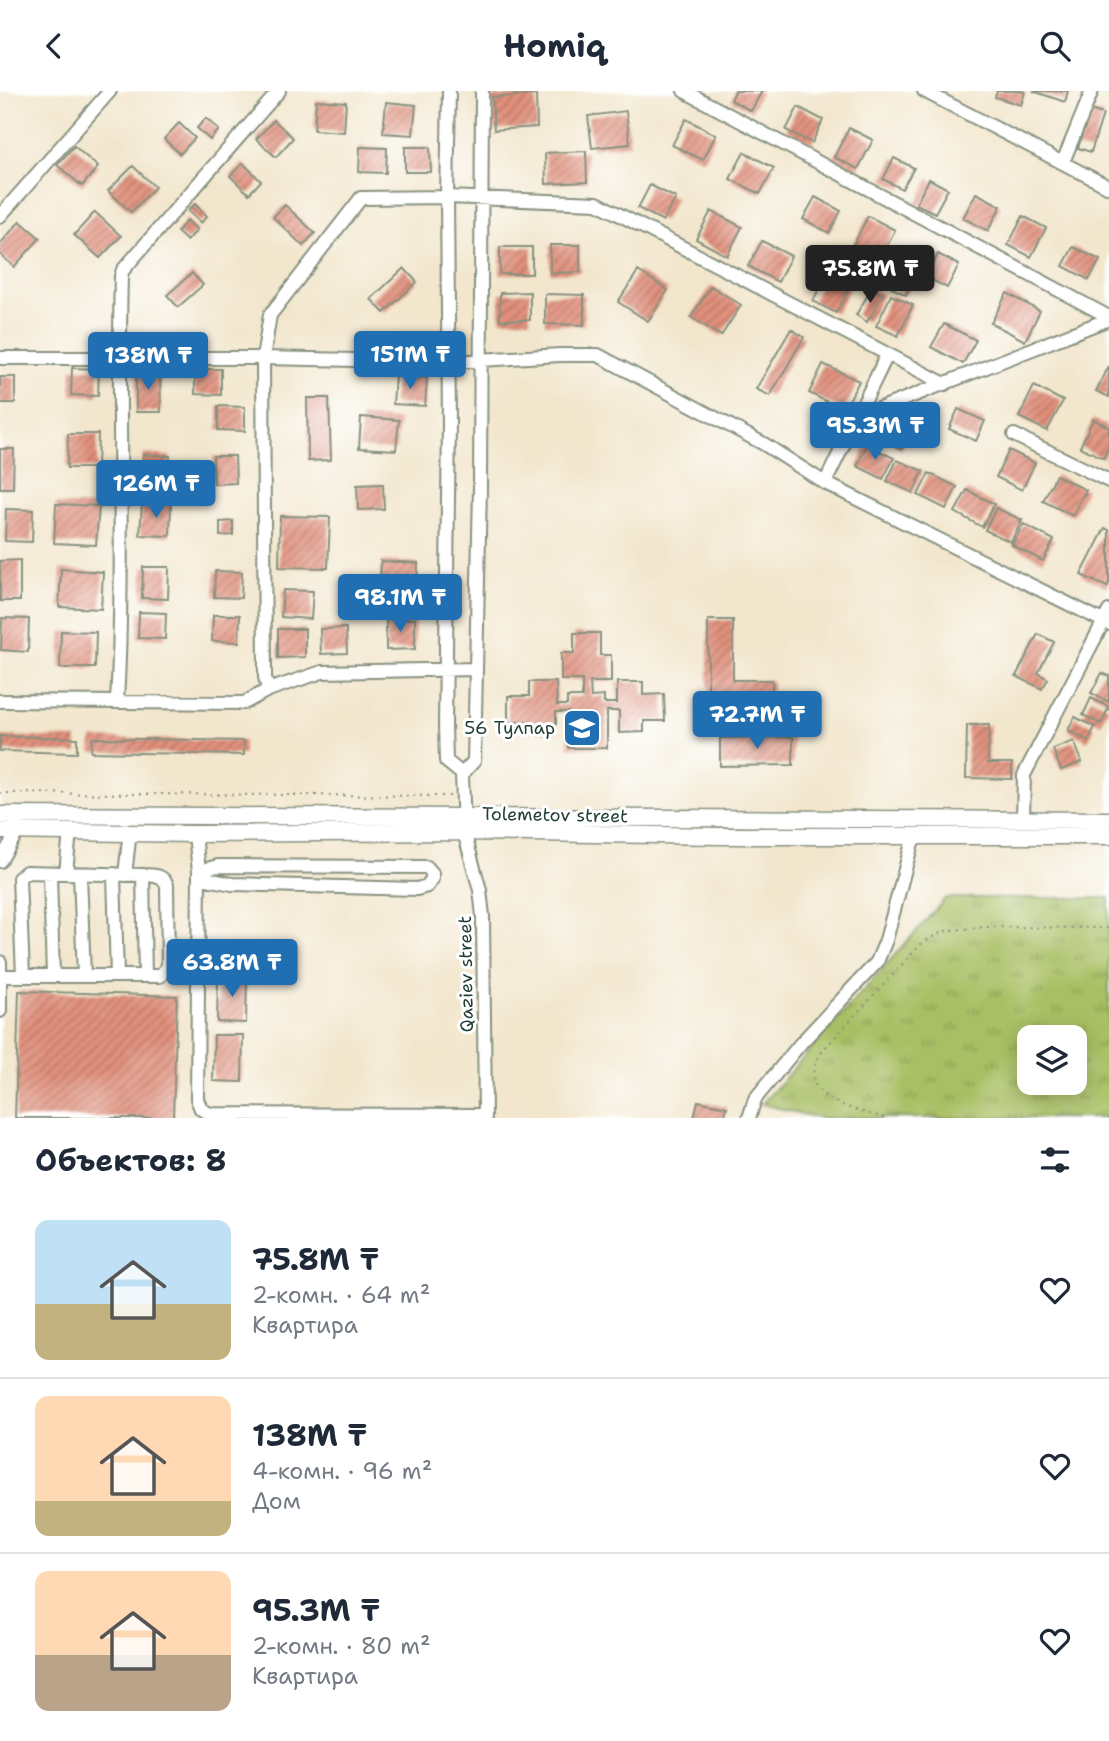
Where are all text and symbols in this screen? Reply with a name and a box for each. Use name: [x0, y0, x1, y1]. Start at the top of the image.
text: Homiq: [503, 24, 606, 67]
icon: back: [35, 27, 73, 65]
icon: search: [1036, 27, 1074, 65]
pin: 75.8M ₸: [805, 245, 935, 305]
text: 75.8M ₸: [821, 253, 919, 283]
pin: 151M ₸: [353, 331, 467, 391]
pin: 138M ₸: [91, 333, 205, 392]
text: 151M ₸: [370, 339, 450, 369]
text: 138M ₸: [104, 340, 192, 370]
pin: 95.3M ₸: [810, 403, 940, 462]
text: 95.3M ₸: [826, 410, 924, 440]
pin: 126M ₸: [99, 461, 213, 520]
text: 126M ₸: [112, 468, 200, 498]
pin: 98.1M ₸: [335, 575, 465, 634]
text: 98.1M ₸: [354, 582, 446, 612]
pin: 72.7M ₸: [692, 691, 822, 751]
text: 72.7M ₸: [709, 699, 805, 729]
school or university icon: 56 Тулпар: [561, 707, 603, 749]
place label: 56 Тулпар: [464, 716, 555, 740]
street label: Tolemetov street: [482, 802, 628, 828]
street label: Qaziev street: [453, 915, 479, 1033]
pin: 63.8M ₸: [167, 939, 297, 999]
text: 63.8M ₸: [183, 947, 281, 977]
map controls: [1017, 1025, 1087, 1095]
button: layers: [1017, 1025, 1087, 1095]
text: Объектов: 8: [35, 1140, 227, 1181]
icon: filters: [1036, 1141, 1074, 1179]
text: 75.8M ₸: [252, 1239, 379, 1280]
icon: home: [91, 1248, 175, 1332]
icon: heart: [1036, 1271, 1074, 1309]
text: 2-комн. · 64 m²: [252, 1280, 430, 1310]
text: Квартира: [252, 1310, 358, 1340]
text: 138M ₸: [252, 1415, 367, 1456]
icon: home: [91, 1424, 175, 1508]
icon: heart: [1036, 1447, 1074, 1485]
text: 4-комн. · 96 m²: [252, 1456, 432, 1486]
text: Дом: [252, 1486, 301, 1516]
text: 95.3M ₸: [252, 1590, 380, 1631]
icon: home: [91, 1599, 175, 1683]
icon: heart: [1036, 1622, 1074, 1660]
text: 2-комн. · 80 m²: [252, 1631, 431, 1661]
text: Квартира: [252, 1661, 358, 1691]

